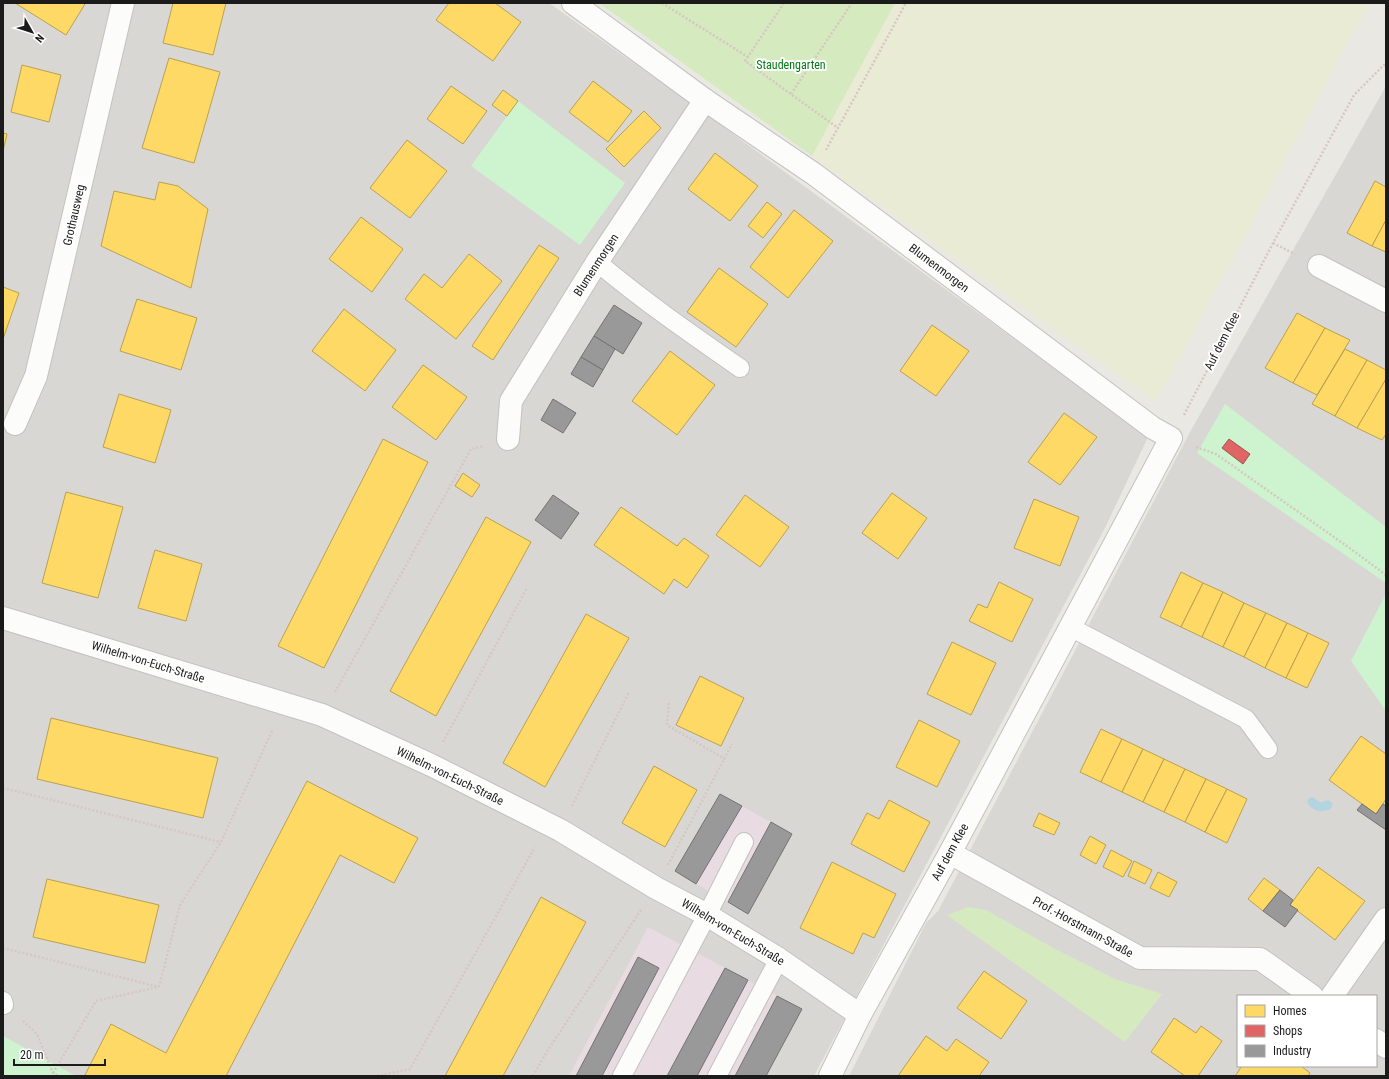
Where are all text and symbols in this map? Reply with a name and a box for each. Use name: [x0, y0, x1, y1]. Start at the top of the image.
north arrow: [12, 12, 52, 52]
text: N: [32, 31, 47, 45]
park label: Staudengarten: [756, 58, 826, 72]
street label: Grothausweg: [60, 183, 88, 247]
street label: Blumenmorgen: [571, 231, 621, 299]
street label: Blumenmorgen: [906, 241, 972, 295]
street label: Auf dem Klee: [1201, 309, 1243, 372]
street label: Wilhelm-von-Euch-Straße: [90, 638, 207, 686]
street label: Wilhelm-von-Euch-Straße: [394, 744, 506, 808]
street label: Auf dem Klee: [929, 821, 972, 883]
street label: Prof.-Horstmann-Straße: [1030, 894, 1136, 961]
street label: Wilhelm-von-Euch-Straße: [679, 896, 787, 968]
legend: [1237, 995, 1377, 1067]
text: Homes: [1273, 1004, 1307, 1018]
text: Shops: [1273, 1024, 1302, 1038]
scale bar: [14, 1041, 105, 1067]
text: Industry: [1273, 1044, 1311, 1058]
text: 20 m: [20, 1048, 44, 1062]

